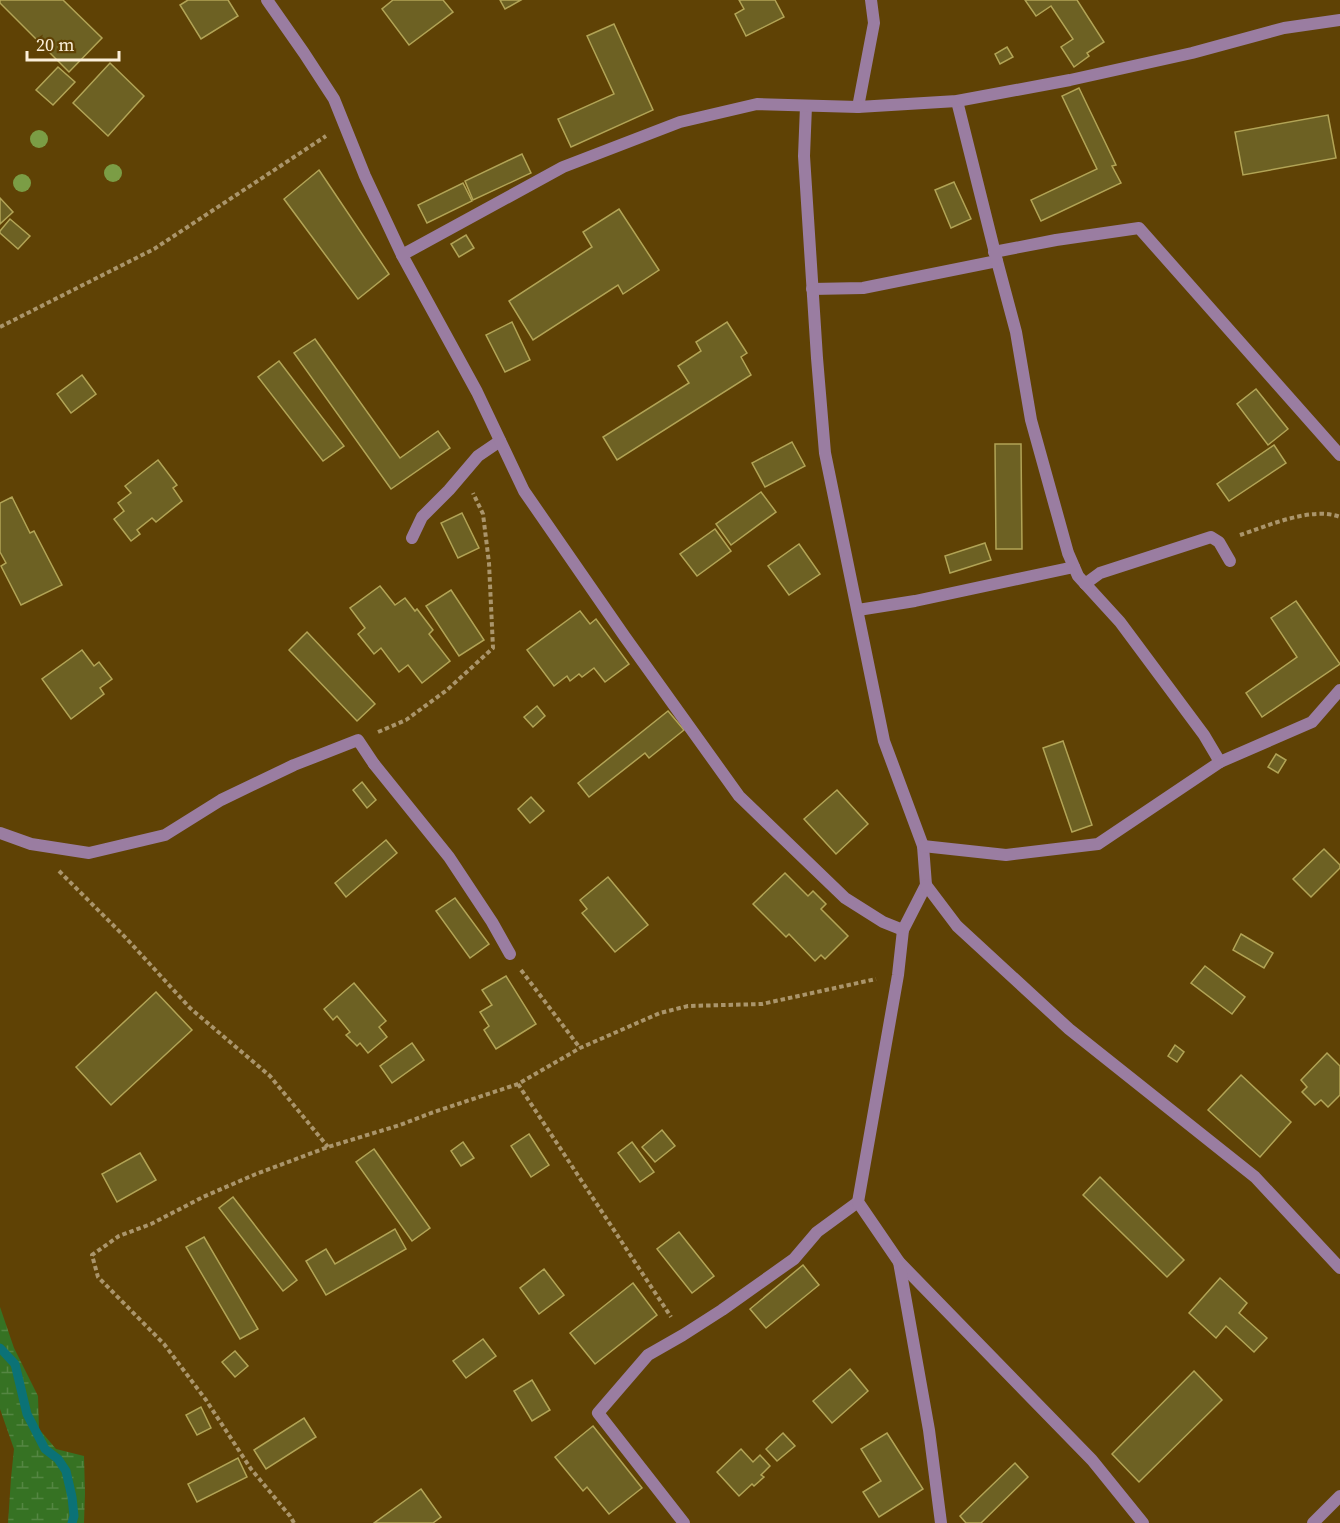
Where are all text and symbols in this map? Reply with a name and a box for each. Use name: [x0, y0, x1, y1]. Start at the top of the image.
scale bar: [27, 24, 118, 62]
text: 20 m: [36, 32, 74, 57]

